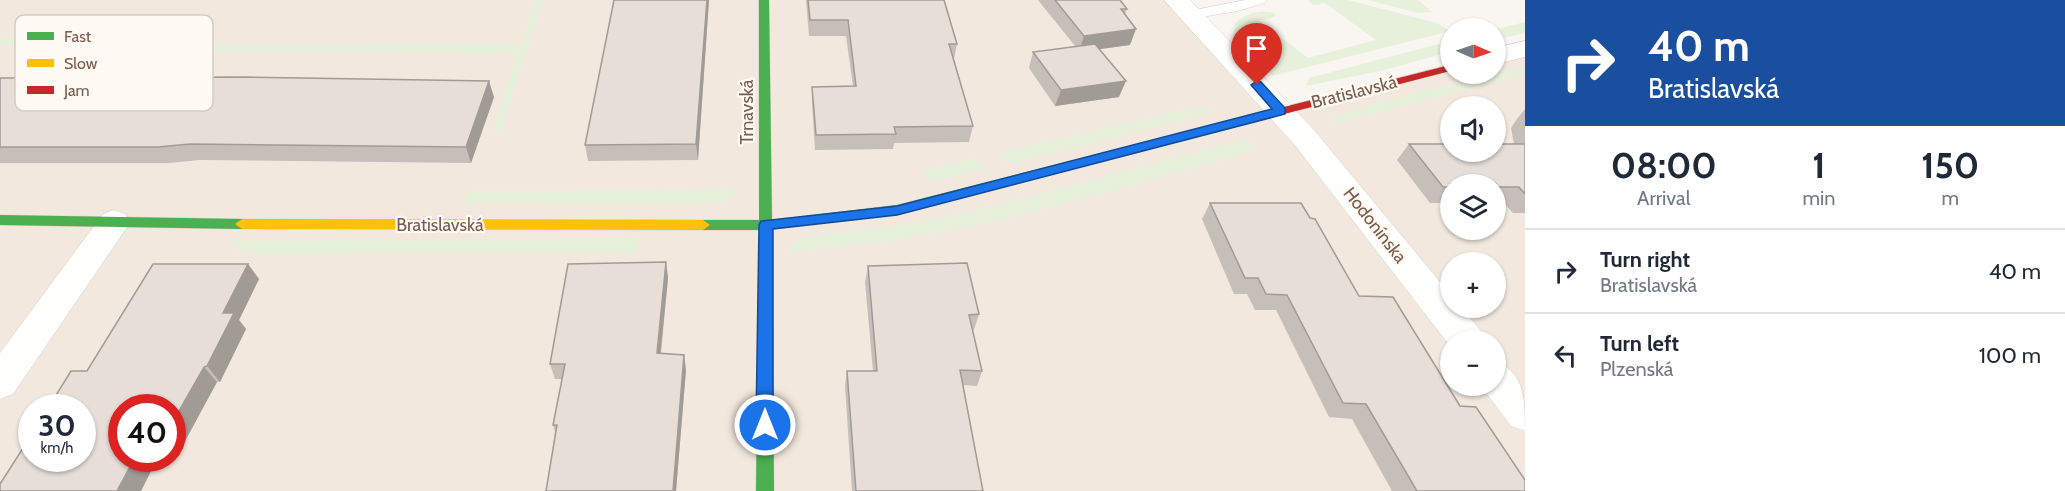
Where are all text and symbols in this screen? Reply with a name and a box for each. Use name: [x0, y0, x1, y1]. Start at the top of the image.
legend: [15, 15, 213, 111]
north arrow: [1440, 18, 1506, 84]
map controls: [1440, 18, 1506, 396]
text: 40 m: [1648, 20, 1750, 72]
pin: [1231, 23, 1282, 85]
icon: right: [1549, 24, 1627, 102]
text: Fast: [64, 27, 92, 46]
icon: arrive: [1240, 32, 1273, 65]
text: Slow: [64, 54, 98, 73]
street label: Bratislavská: [1309, 71, 1399, 113]
text: Bratislavská: [1648, 72, 1779, 105]
street label: Trnavská: [736, 79, 758, 144]
text: Jam: [63, 81, 90, 100]
button: sound: [1440, 96, 1506, 162]
text: 08:00: [1611, 143, 1717, 187]
text: 1: [1812, 143, 1826, 187]
text: 150: [1921, 143, 1979, 187]
button: layers: [1440, 174, 1506, 240]
street label: Hodonínska: [1339, 183, 1412, 268]
text: Arrival: [1637, 186, 1690, 210]
text: min: [1802, 186, 1835, 210]
text: m: [1941, 186, 1959, 210]
street label: Bratislavská: [396, 214, 484, 236]
text: Turn right: [1600, 246, 1690, 273]
button: +: [1440, 252, 1506, 318]
icon: right: [1549, 255, 1582, 288]
text: 40 m: [1989, 258, 2041, 285]
text: Bratislavská: [1600, 273, 1697, 297]
button: −: [1440, 330, 1506, 396]
text: Turn left: [1600, 330, 1679, 357]
icon: left: [1549, 339, 1582, 372]
text: 100 m: [1979, 342, 2041, 369]
text: Plzenská: [1600, 357, 1673, 381]
position arrow: [733, 393, 797, 457]
speed limit sign: 40: [108, 394, 186, 472]
text: 30: [38, 407, 76, 444]
text: km/h: [41, 439, 73, 457]

